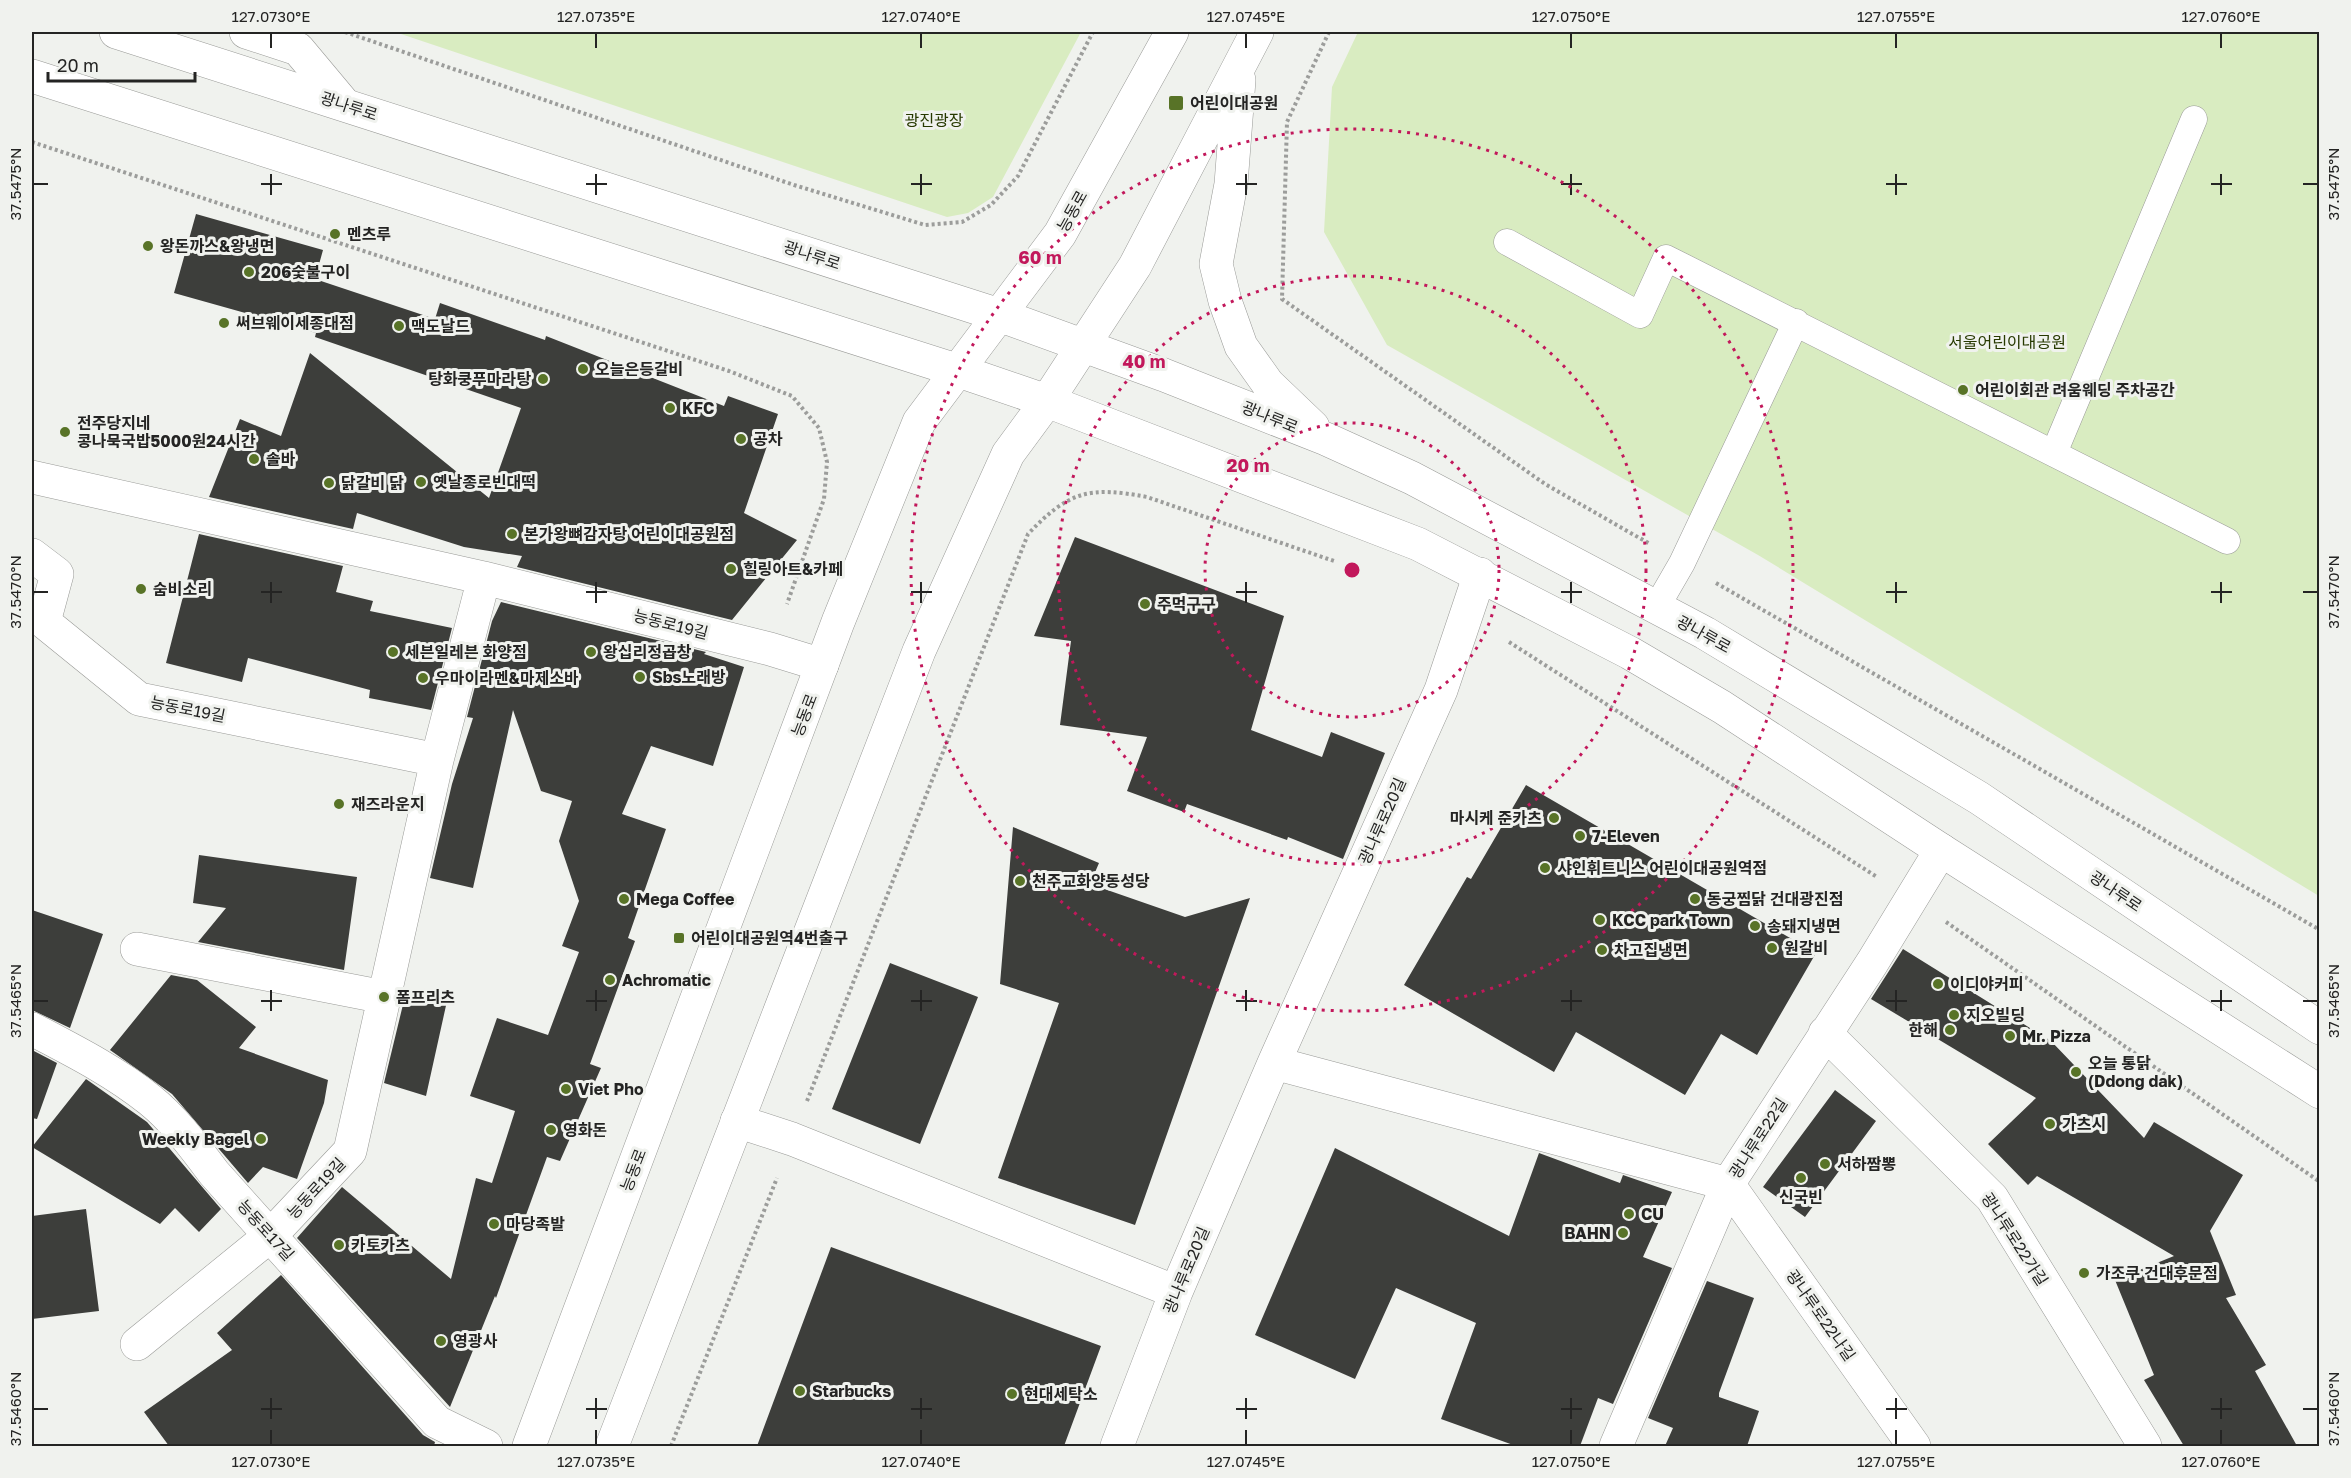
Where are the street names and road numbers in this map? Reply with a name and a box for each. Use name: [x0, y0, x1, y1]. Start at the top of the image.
street label: 광나루로: [318, 87, 380, 125]
street label: 능동로: [1053, 187, 1092, 235]
street label: 광나루로: [781, 236, 843, 274]
street label: 광나루로: [1239, 397, 1301, 437]
street label: 능동로19길: [632, 605, 710, 643]
street label: 광나루로: [1673, 611, 1735, 657]
street label: 능동로: [787, 691, 821, 739]
street label: 능동로19길: [149, 692, 227, 726]
street label: 광나루로20길: [1354, 775, 1410, 867]
street label: 광나루로: [2086, 866, 2146, 916]
street label: 광나루로22길: [1725, 1094, 1791, 1182]
street label: 능동로: [616, 1146, 650, 1194]
street label: 능동로19길: [283, 1153, 349, 1223]
street label: 광나루로22가길: [1978, 1189, 2052, 1289]
street label: 능동로17길: [233, 1195, 299, 1265]
street label: 광나루로20길: [1159, 1223, 1213, 1317]
street label: 광나루로22나길: [1782, 1265, 1860, 1365]

